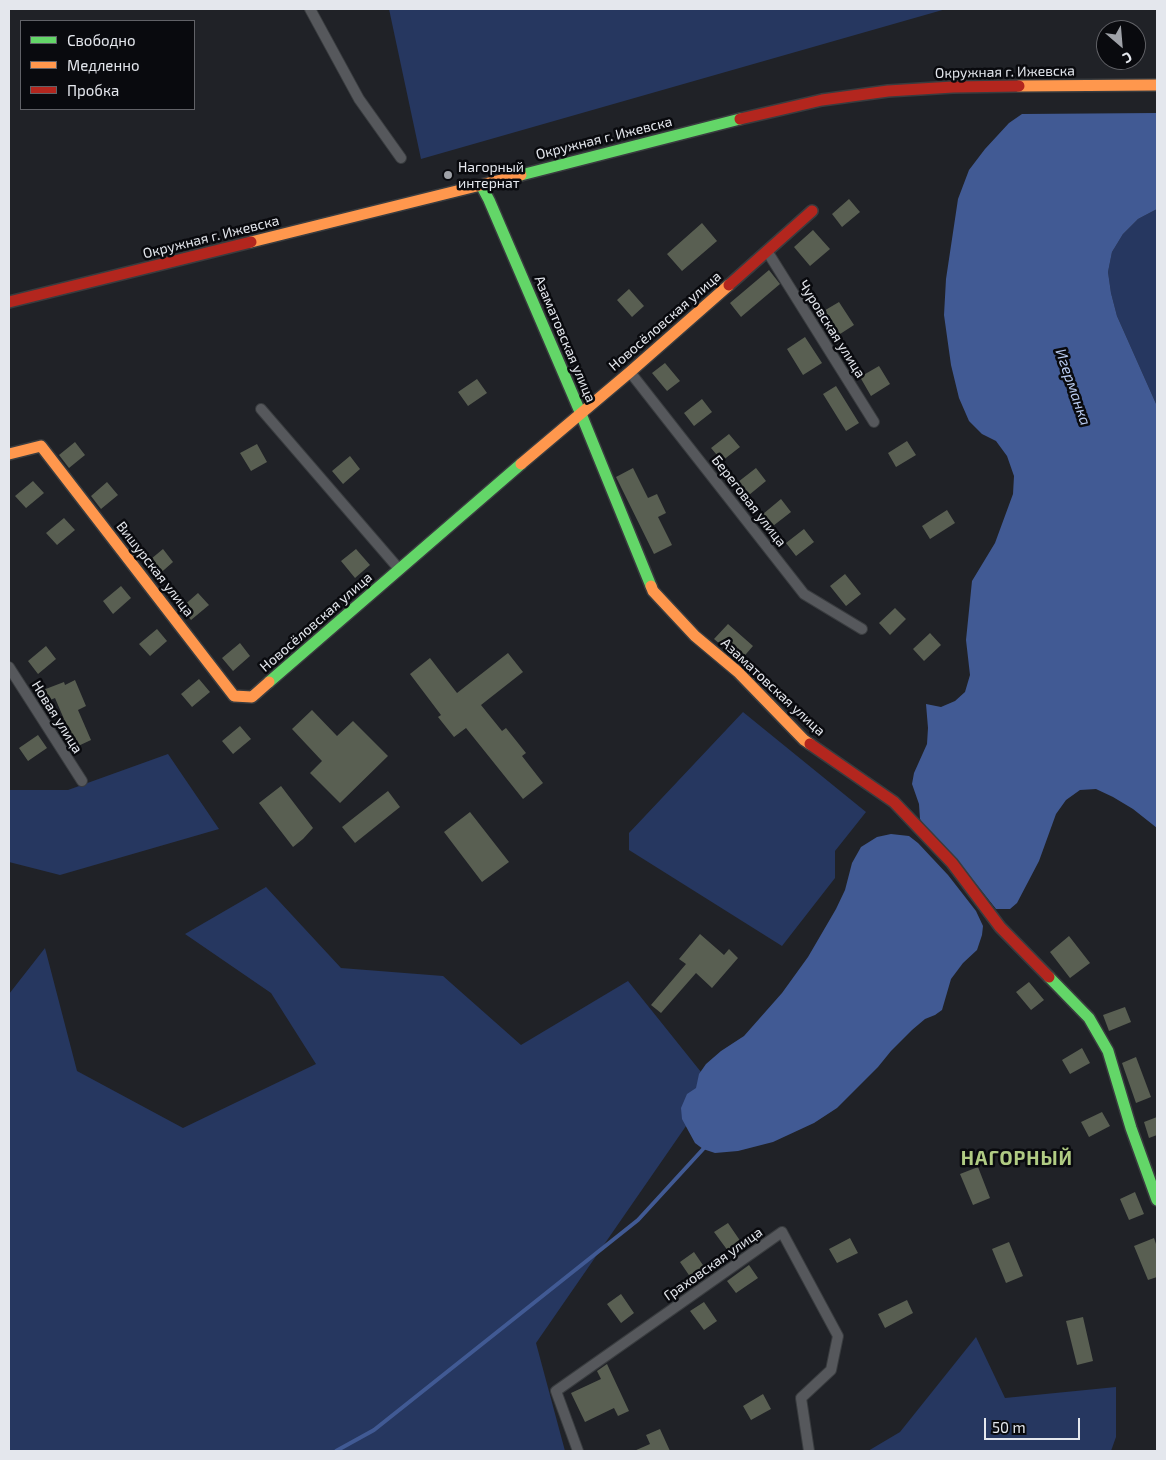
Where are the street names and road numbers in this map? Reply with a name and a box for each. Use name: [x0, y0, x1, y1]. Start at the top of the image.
street label: Окружная г. Ижевска: [935, 62, 1075, 82]
street label: Окружная г. Ижевска: [534, 113, 674, 163]
street label: Окружная г. Ижевска: [141, 212, 281, 262]
street label: Новосёловская улица: [606, 268, 724, 374]
street label: Азаматовская улица: [531, 273, 599, 405]
street label: Чуровская улица: [795, 277, 869, 381]
street label: Береговая улица: [708, 452, 790, 550]
street label: Вишурская улица: [113, 518, 197, 620]
street label: Новосёловская улица: [257, 569, 375, 675]
street label: Азаматовская улица: [718, 634, 828, 740]
street label: Новая улица: [28, 678, 86, 756]
street label: Граховская улица: [660, 1224, 766, 1304]

